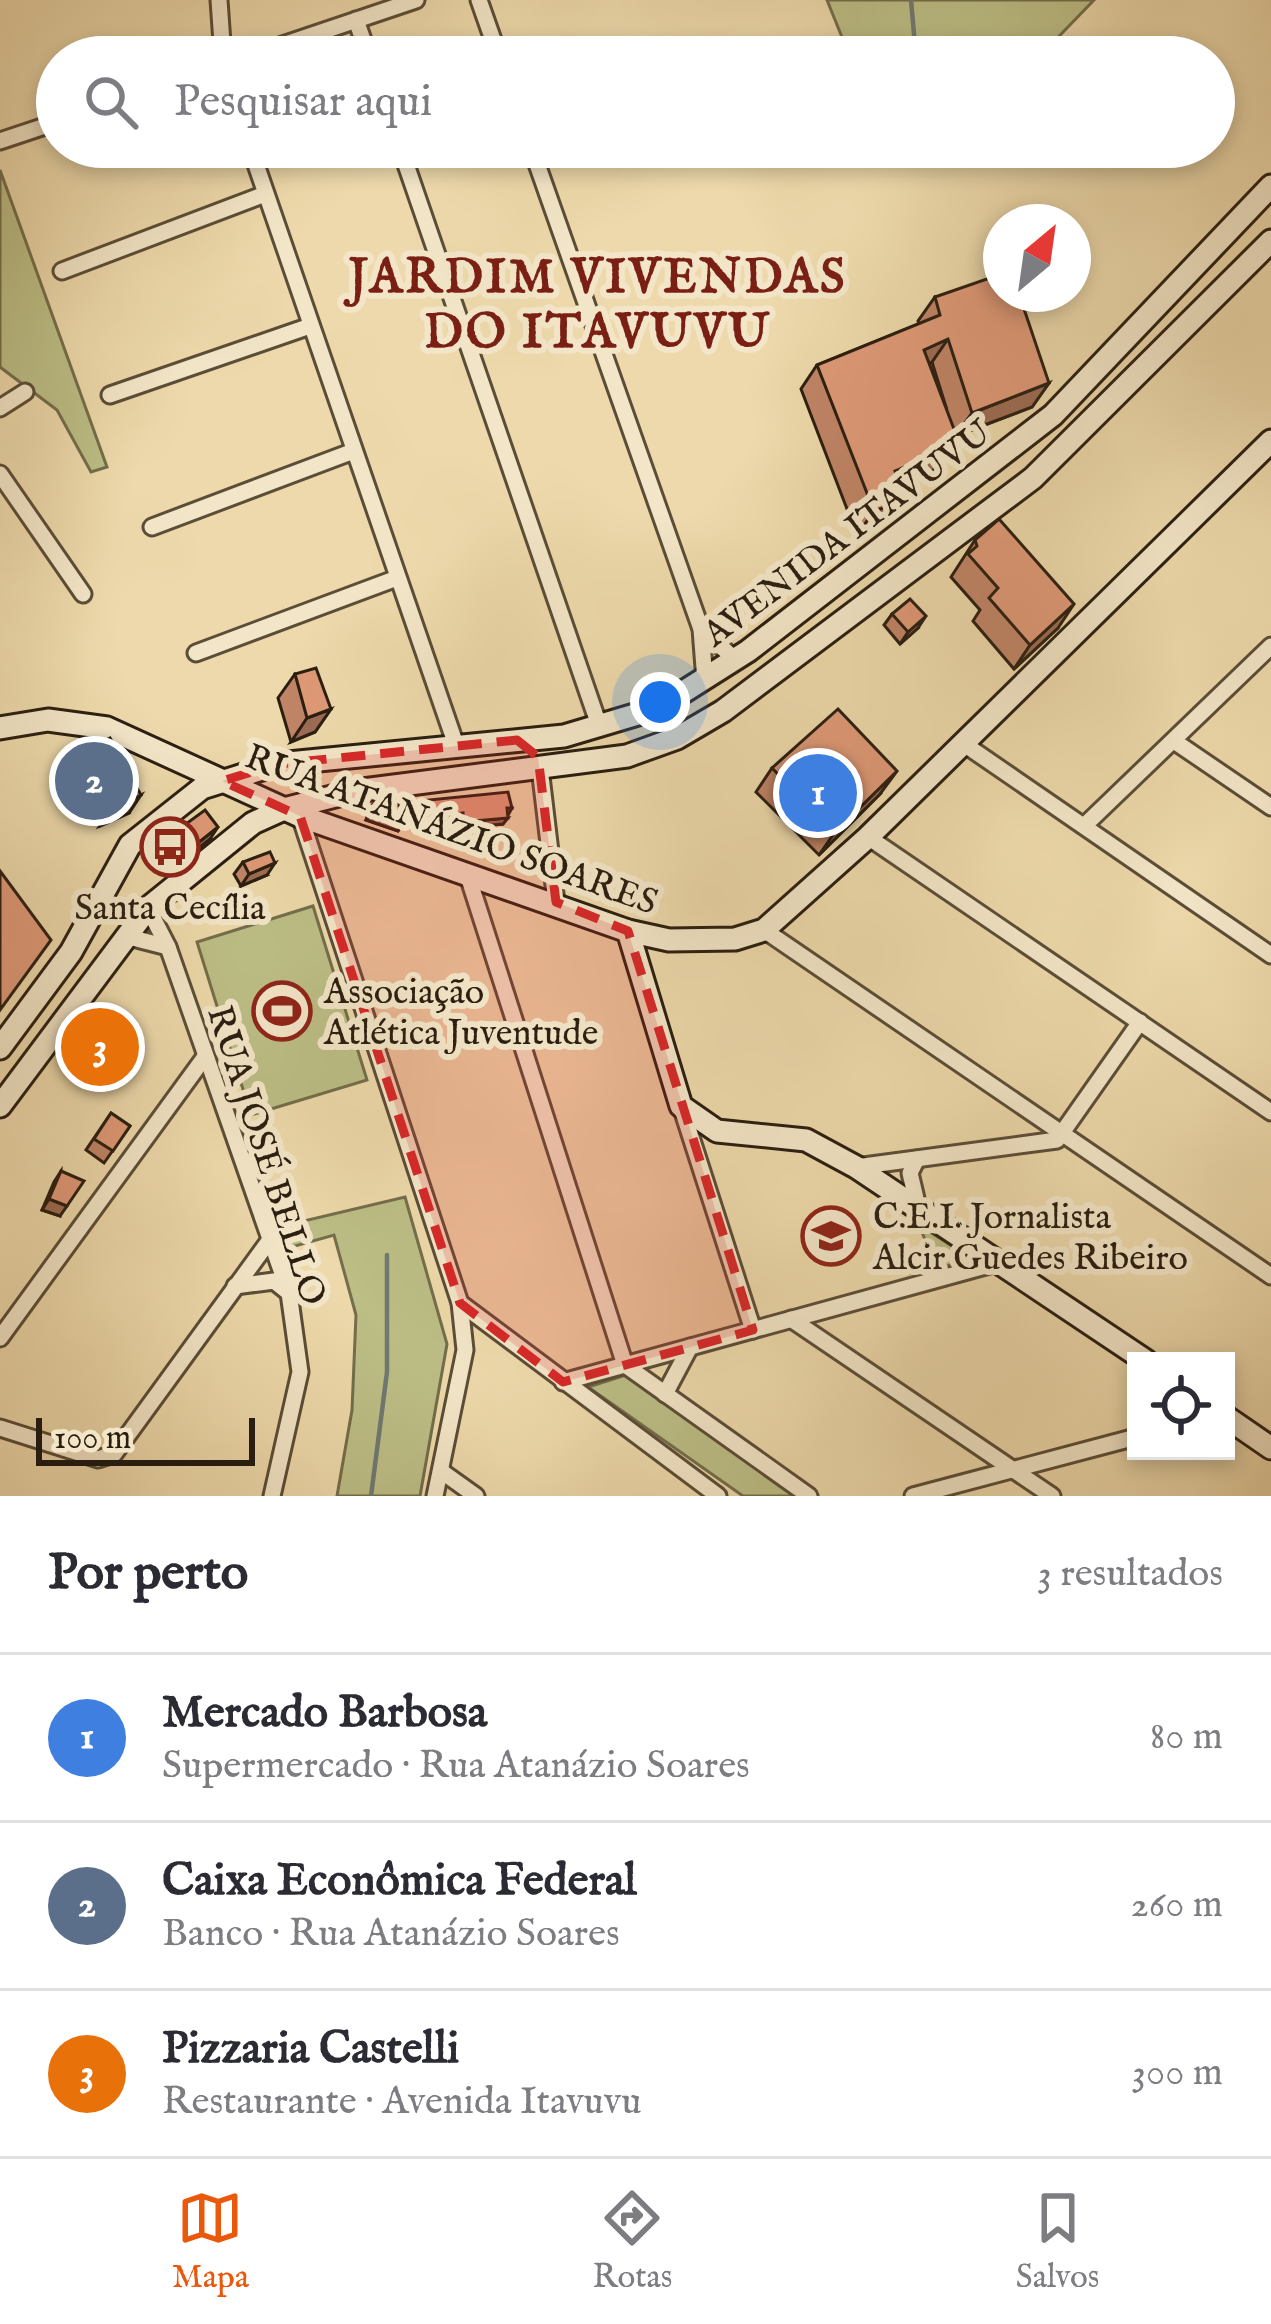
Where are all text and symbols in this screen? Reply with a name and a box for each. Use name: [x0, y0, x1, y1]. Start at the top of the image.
search box: [36, 36, 1235, 168]
icon: search: [78, 69, 144, 135]
text: Pesquisar aqui: [174, 74, 432, 131]
north arrow: [983, 204, 1091, 312]
district label: JARDIM VIVENDAS DO ITAVUVU: [342, 249, 848, 364]
street label: AVENIDA ITAVUVU: [694, 410, 1002, 659]
your location: [630, 672, 690, 732]
street label: RUA ATANÁZIO SOARES: [239, 734, 664, 927]
pin: 2: [55, 736, 133, 826]
pin: 1: [779, 748, 857, 838]
bus stop icon: Santa Cecília: [139, 816, 201, 878]
place label: Santa Cecília: [74, 886, 266, 932]
place label: Associação Atlética Juventude: [323, 970, 598, 1057]
sports icon: Associação Atlética Juventude: [251, 980, 313, 1042]
street label: RUA JOSÉ BELLO: [195, 1000, 336, 1311]
pin: 3: [61, 1002, 139, 1092]
place label: C.E.I. Jornalista Alcir Guedes Ribeiro: [872, 1195, 1188, 1282]
school or university icon: C.E.I. Jornalista Alcir Guedes Ribeiro: [800, 1205, 862, 1267]
map controls: [1127, 1352, 1235, 1460]
button: locate: [1127, 1352, 1235, 1460]
scale bar: [36, 1412, 255, 1465]
text: 100 m: [54, 1418, 131, 1460]
text: Por perto: [48, 1542, 248, 1607]
text: 3 resultados: [1037, 1550, 1223, 1599]
text: Mercado Barbosa: [162, 1685, 487, 1742]
text: 1: [80, 1713, 94, 1762]
text: 80 m: [1150, 1713, 1223, 1762]
text: Supermercado · Rua Atanázio Soares: [162, 1742, 750, 1791]
text: Caixa Econômica Federal: [162, 1853, 637, 1910]
text: 2: [78, 1881, 96, 1930]
text: 260 m: [1130, 1881, 1223, 1930]
text: Banco · Rua Atanázio Soares: [162, 1910, 620, 1959]
text: Pizzaria Castelli: [162, 2021, 459, 2078]
text: 3: [80, 2049, 94, 2098]
text: 300 m: [1131, 2049, 1223, 2098]
text: Restaurante · Avenida Itavuvu: [162, 2078, 641, 2127]
tab: Mapa: [172, 2185, 249, 2299]
tab: Rotas: [592, 2185, 672, 2299]
tab: Salvos: [1016, 2185, 1099, 2299]

